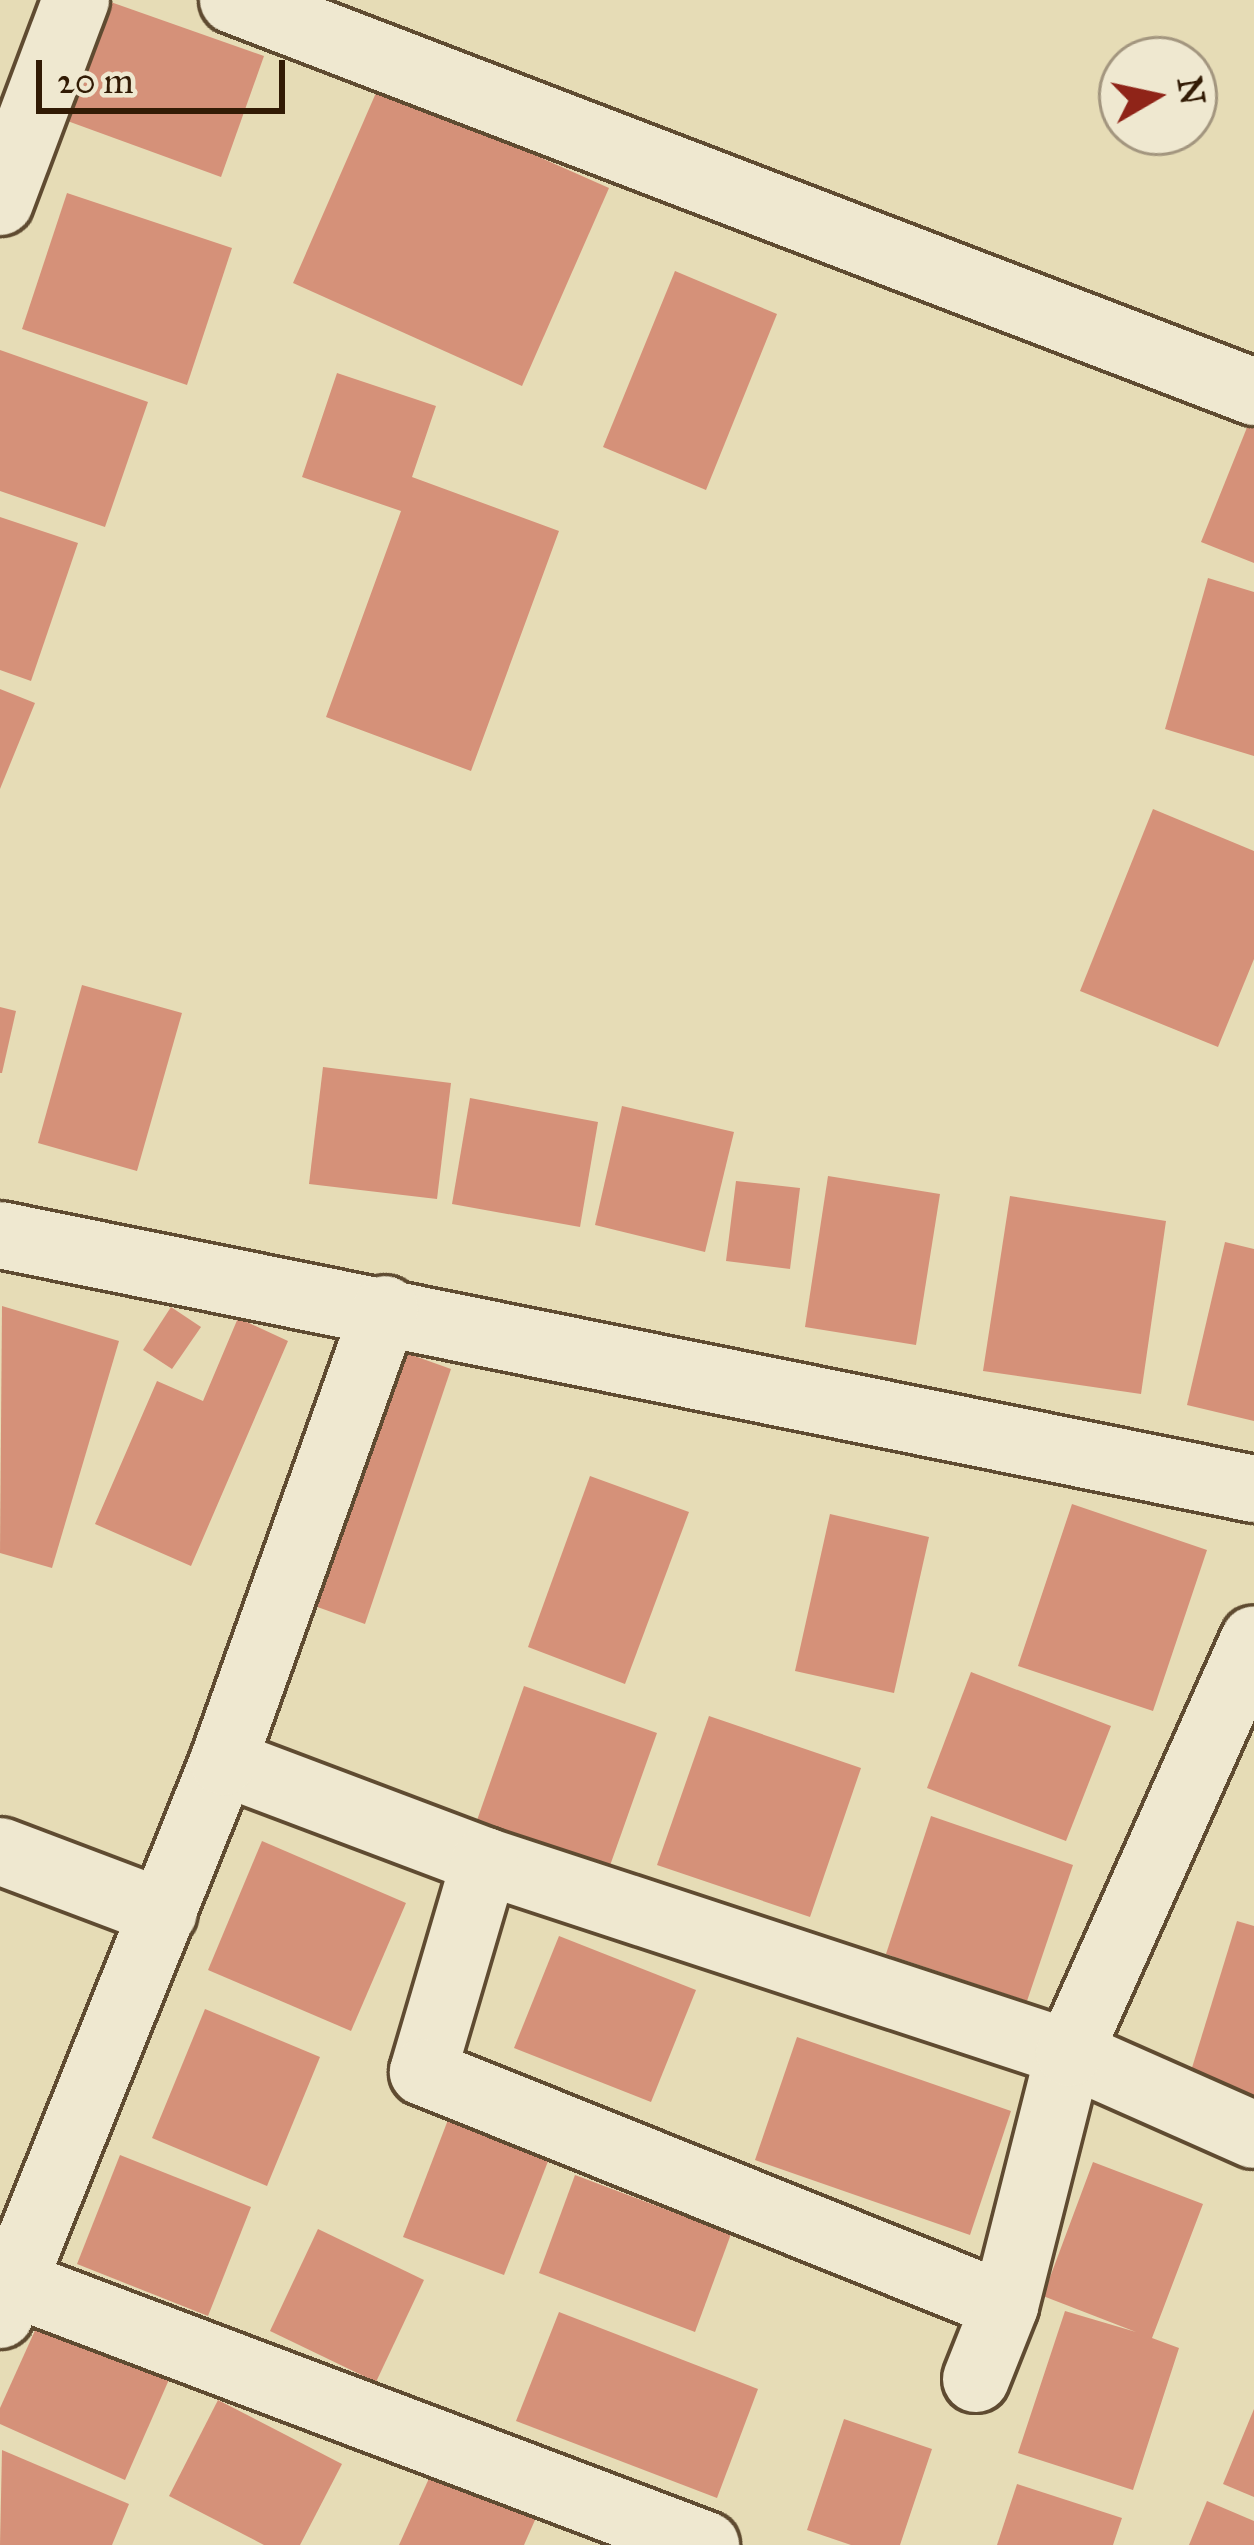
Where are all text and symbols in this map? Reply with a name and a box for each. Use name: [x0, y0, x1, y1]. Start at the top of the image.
scale bar: [42, 36, 291, 110]
north arrow: [1098, 36, 1218, 156]
text: 20 m: [57, 59, 134, 103]
text: N: [1169, 74, 1213, 108]

